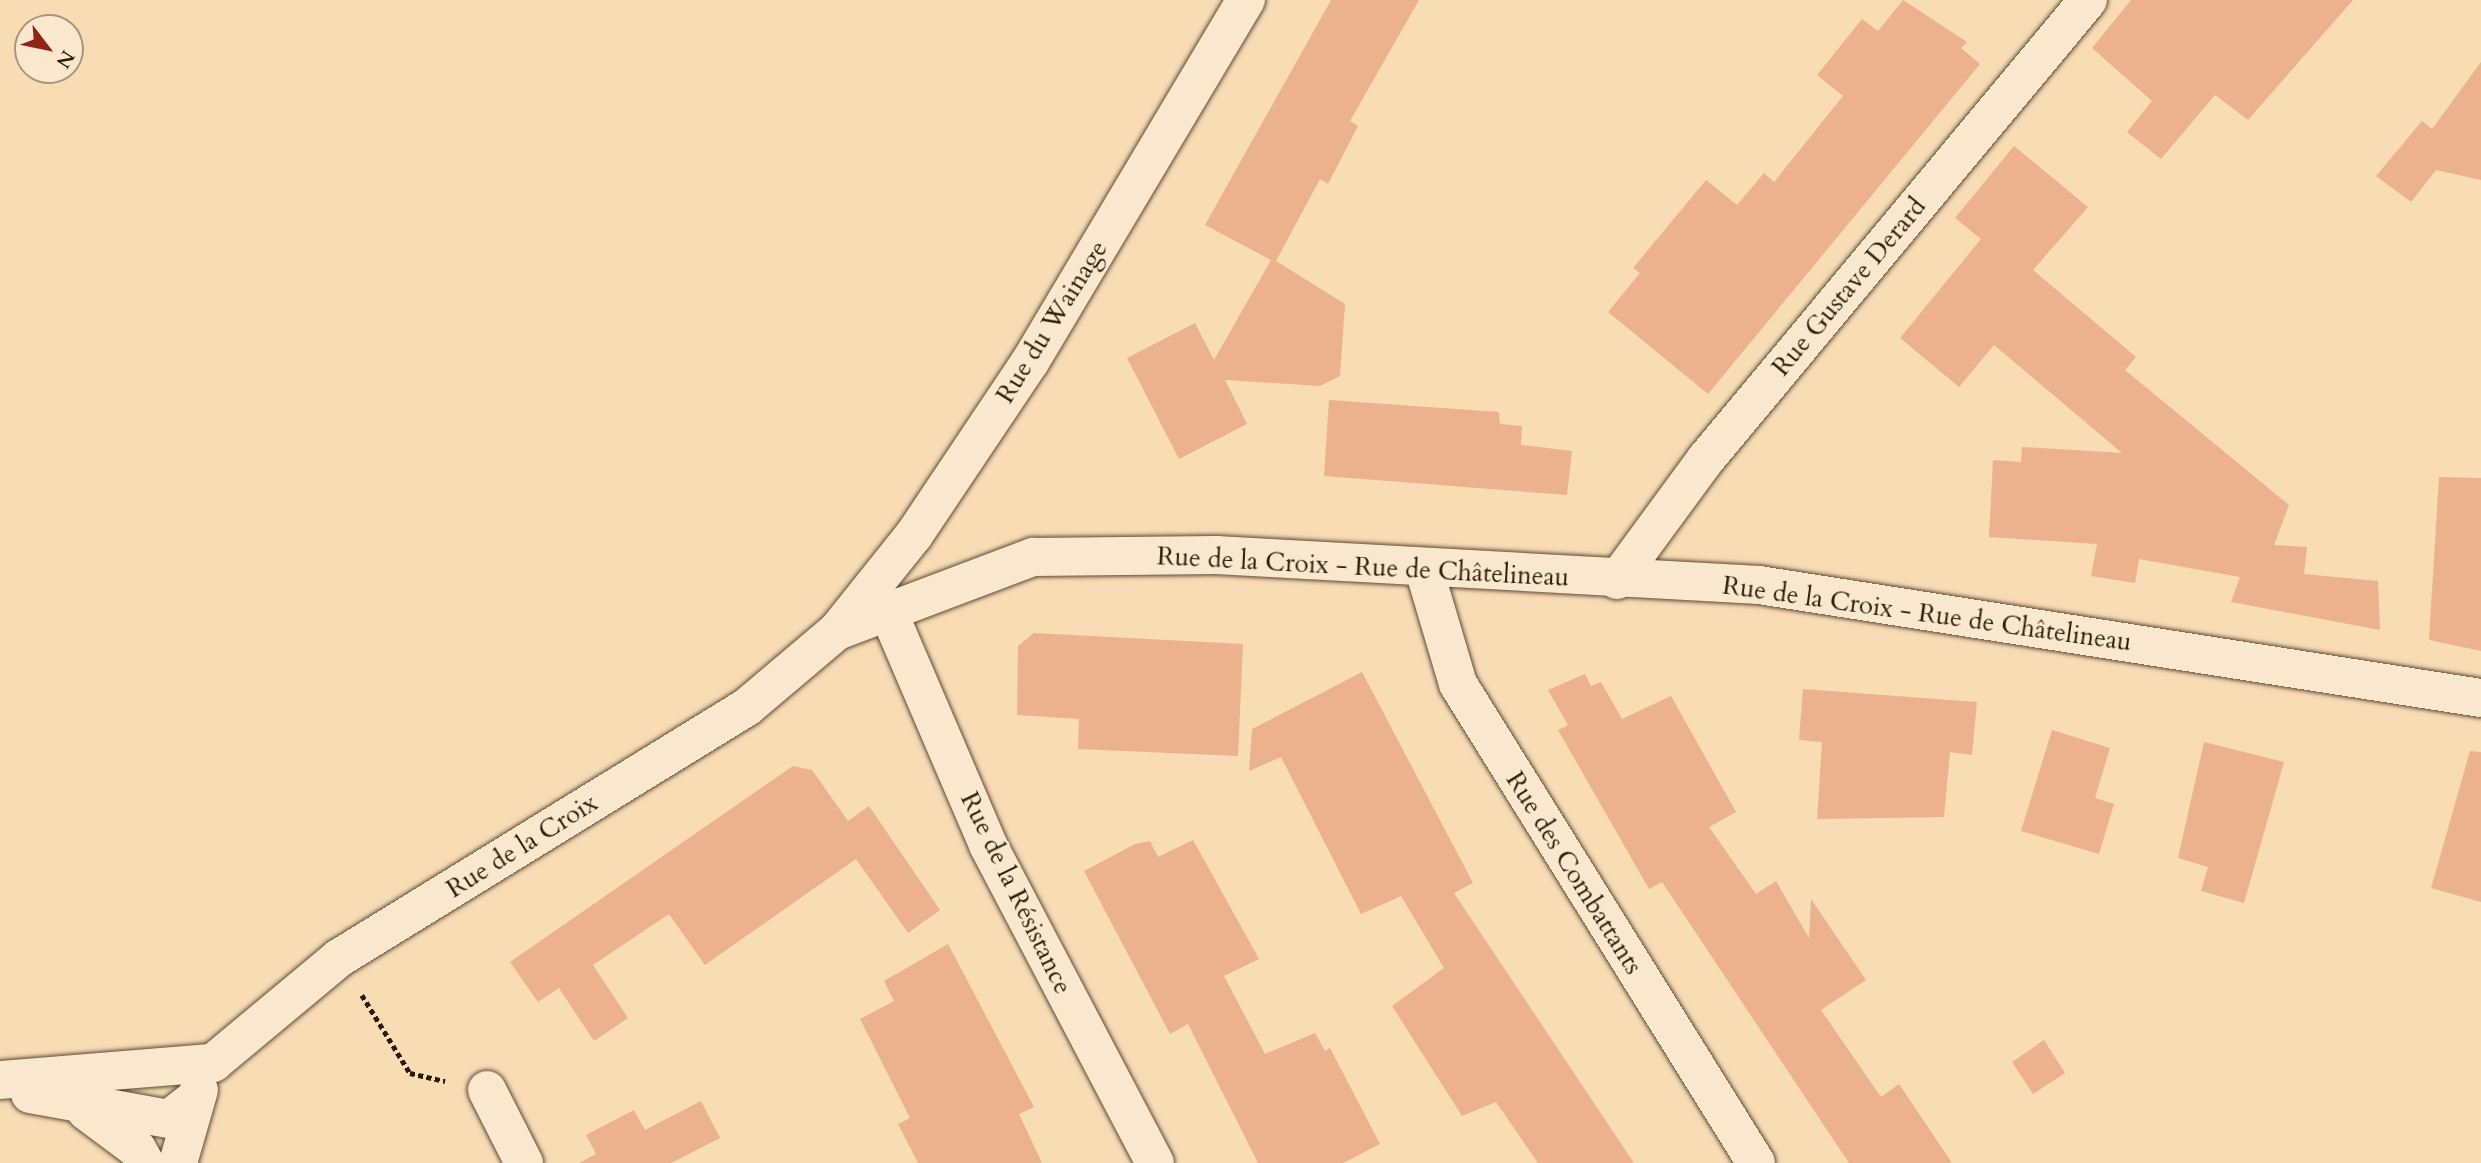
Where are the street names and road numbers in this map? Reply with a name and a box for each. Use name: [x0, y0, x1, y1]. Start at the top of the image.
street label: Rue Gustave Derard: [1765, 192, 1933, 382]
street label: Rue du Wainage: [990, 235, 1114, 409]
street label: Rue de la Croix - Rue de Châtelineau: [1156, 541, 1570, 593]
street label: Rue de la Croix - Rue de Châtelineau: [1720, 570, 2134, 658]
street label: Rue des Combattants: [1499, 766, 1649, 980]
street label: Rue de la Croix: [441, 787, 603, 905]
street label: Rue de la Résistance: [954, 787, 1078, 999]

